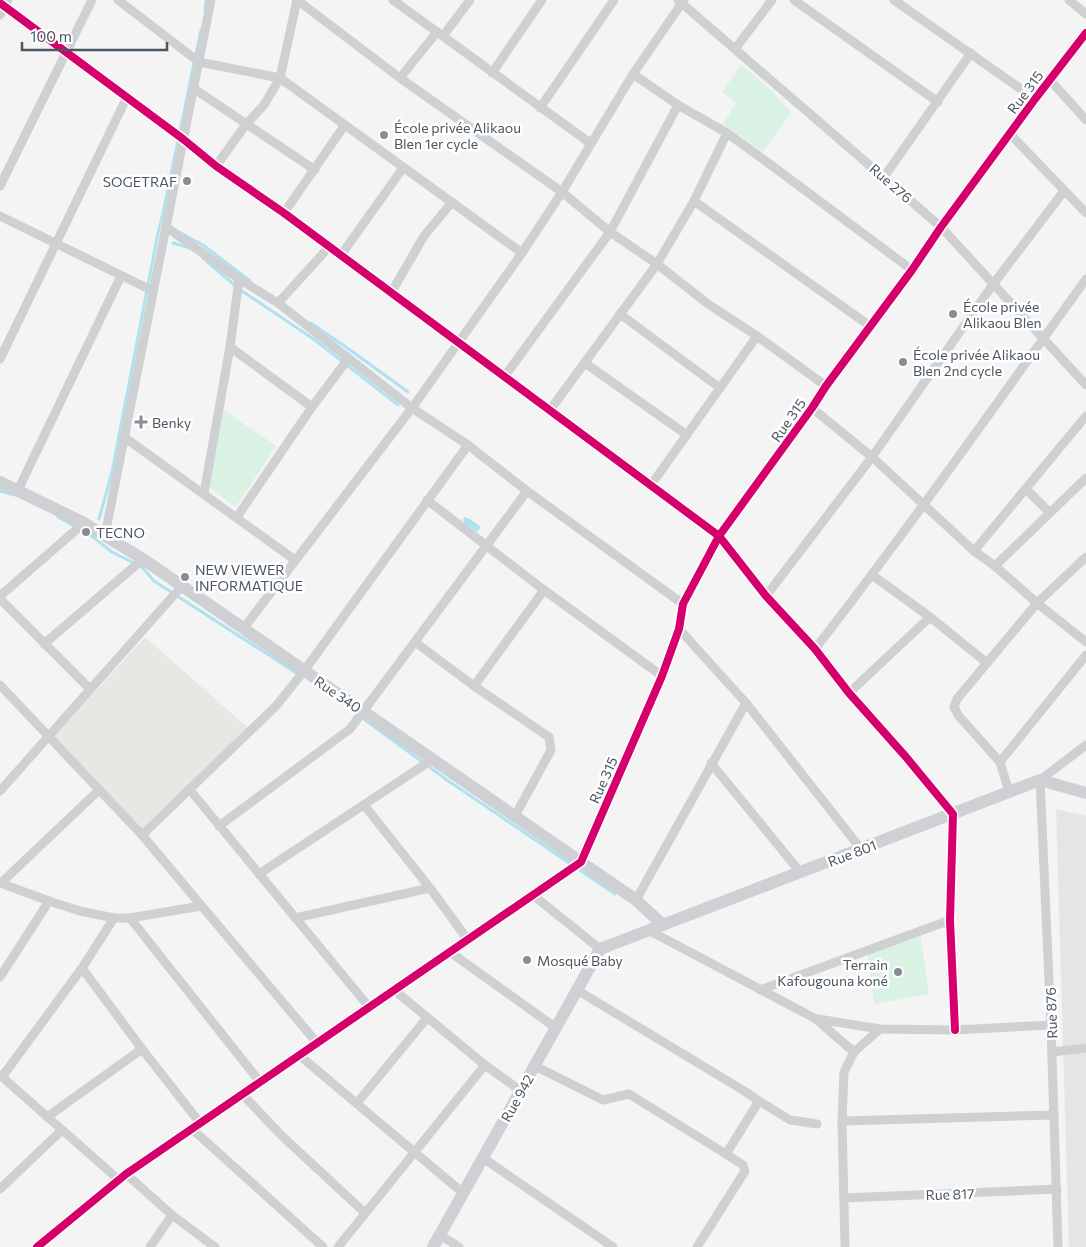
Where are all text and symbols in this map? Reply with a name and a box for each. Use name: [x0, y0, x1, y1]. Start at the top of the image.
scale bar: [22, 20, 168, 52]
text: 100 m: [30, 27, 72, 45]
street label: Rue 315: [1003, 67, 1047, 117]
place label: École privée Alikaou Blen 1er cycle: [394, 119, 521, 152]
marker: École privée Alikaou Blen 1er cycle: [378, 129, 390, 141]
street label: Rue 276: [866, 160, 916, 206]
place label: SOGETRAF: [103, 173, 177, 190]
marker: SOGETRAF: [181, 175, 193, 187]
place label: École privée Alikaou Blen: [963, 298, 1042, 331]
marker: École privée Alikaou Blen: [947, 308, 959, 320]
place label: École privée Alikaou Blen 2nd cycle: [913, 346, 1040, 379]
marker: École privée Alikaou Blen 2nd cycle: [897, 356, 909, 368]
street label: Rue 315: [767, 395, 809, 445]
place label: Benky: [152, 414, 191, 431]
marker: Benky: [134, 415, 148, 429]
place label: TECNO: [96, 524, 145, 541]
marker: TECNO: [80, 526, 92, 538]
place label: NEW VIEWER INFORMATIQUE: [195, 561, 303, 594]
marker: NEW VIEWER INFORMATIQUE: [179, 571, 191, 583]
street label: Rue 340: [311, 672, 365, 716]
street label: Rue 315: [585, 754, 621, 806]
street label: Rue 801: [825, 836, 879, 870]
place label: Mosqué Baby: [537, 952, 623, 969]
marker: Mosqué Baby: [521, 954, 533, 966]
place label: Terrain Kafougouna koné: [777, 956, 888, 989]
marker: Terrain Kafougouna koné: [892, 966, 904, 978]
street label: Rue 876: [1042, 987, 1060, 1039]
street label: Rue 942: [497, 1071, 537, 1125]
street label: Rue 817: [925, 1185, 975, 1203]

